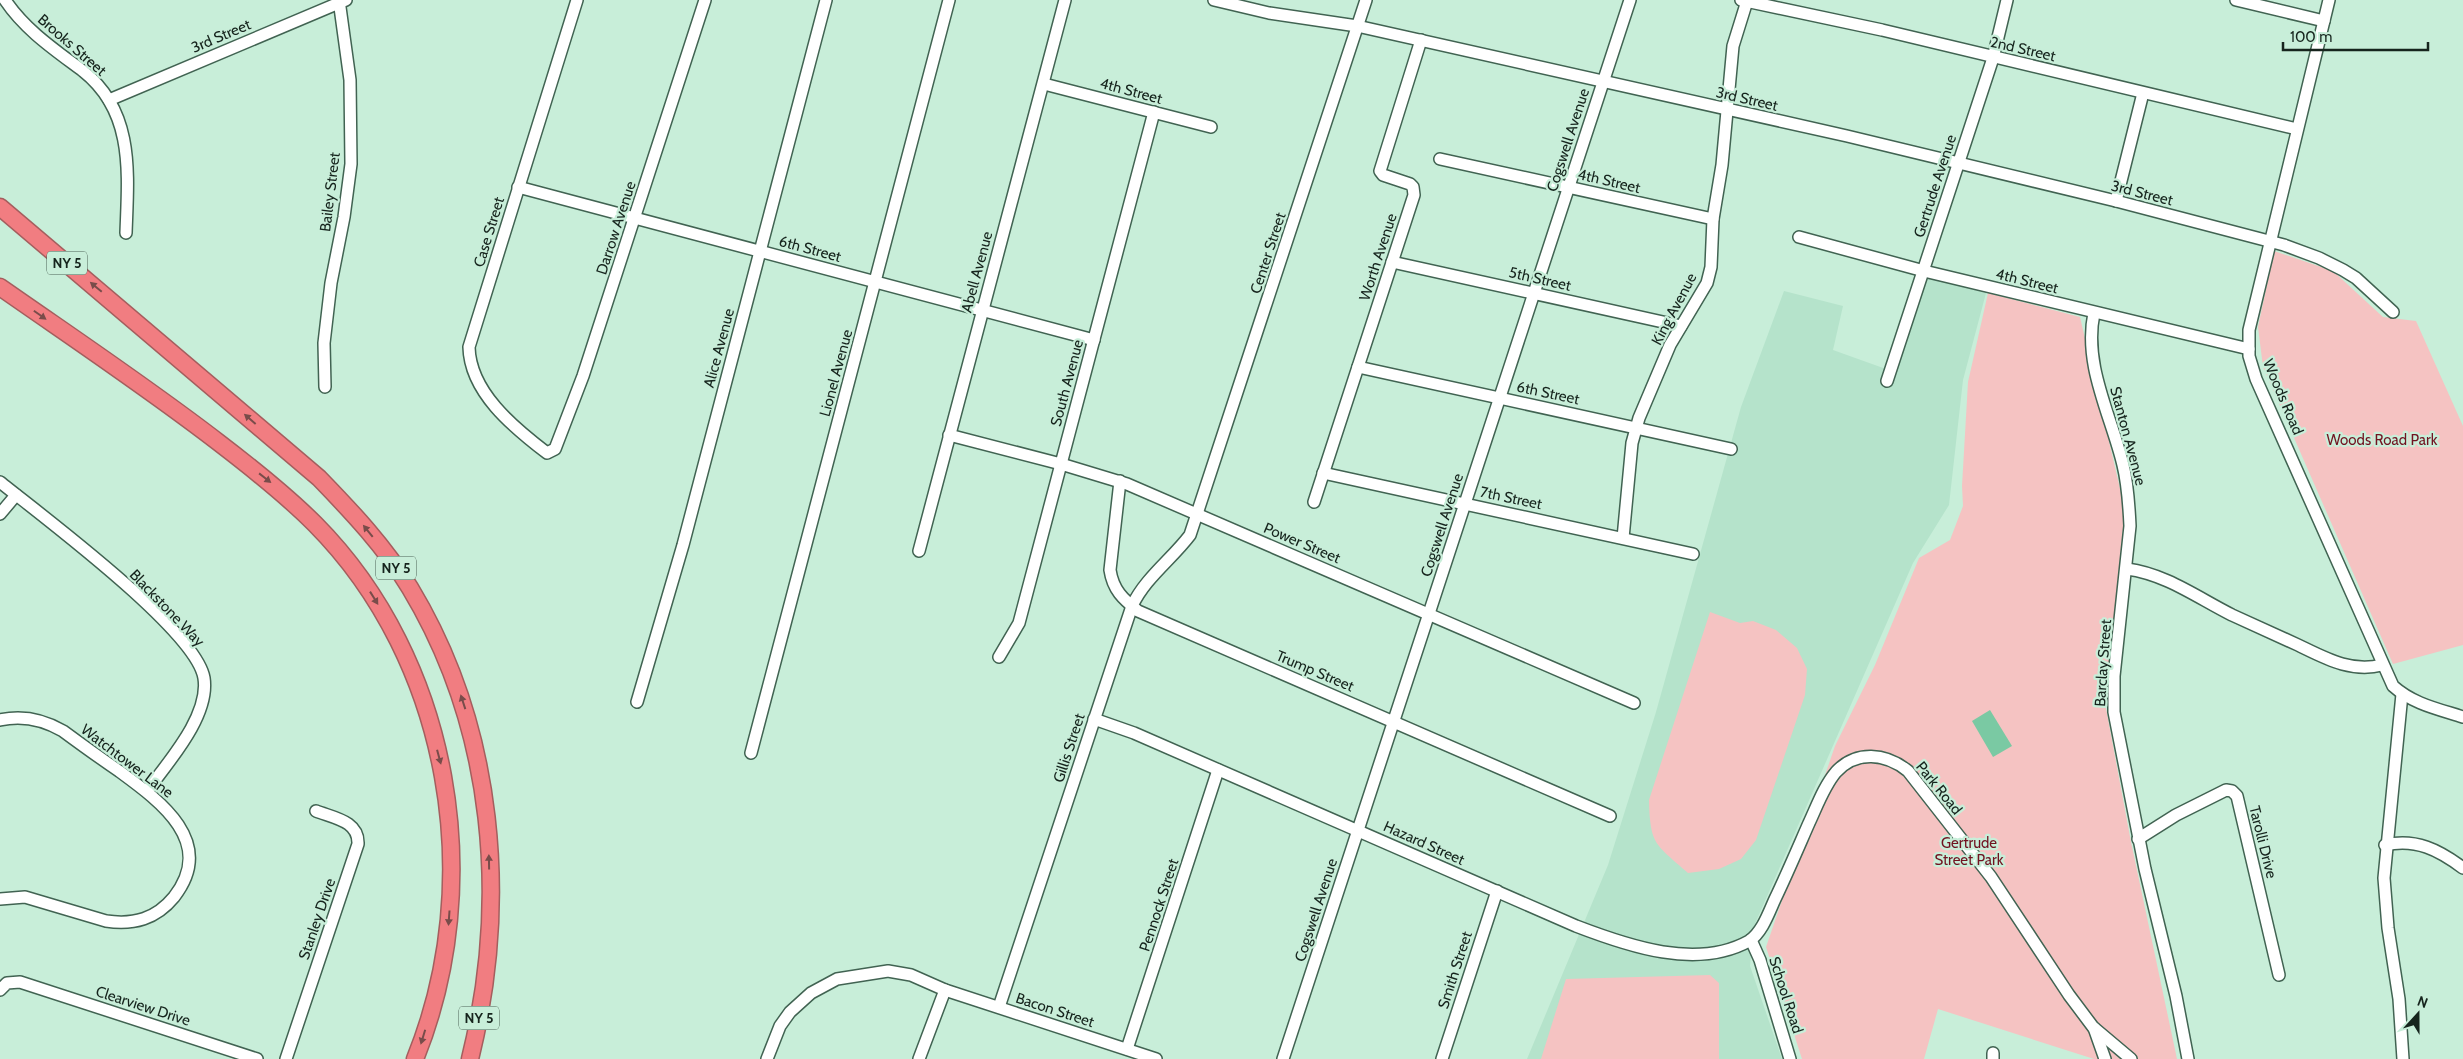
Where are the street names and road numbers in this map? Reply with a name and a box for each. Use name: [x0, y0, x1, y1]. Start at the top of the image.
street label: Brooks Street: [34, 10, 110, 80]
street label: 3rd Street: [189, 15, 253, 57]
street label: 2nd Street: [1989, 33, 2057, 65]
street label: 4th Street: [1098, 74, 1164, 108]
street label: 3rd Street: [1714, 83, 1780, 115]
street label: Cogswell Avenue: [1543, 86, 1593, 194]
street label: Gertrude Avenue: [1910, 132, 1960, 240]
street label: Bailey Street: [316, 151, 344, 233]
street label: 4th Street: [1576, 165, 1642, 197]
street label: 3rd Street: [2109, 177, 2175, 209]
street label: Darrow Avenue: [592, 179, 640, 277]
street label: Case Street: [470, 195, 508, 269]
street label: Center Street: [1246, 210, 1290, 296]
street label: Worth Avenue: [1355, 211, 1401, 303]
street label: Abell Avenue: [958, 229, 997, 315]
street label: 6th Street: [777, 232, 843, 266]
road number: NY 5: [47, 252, 87, 274]
street label: 5th Street: [1507, 263, 1573, 295]
street label: 4th Street: [1994, 265, 2060, 297]
street label: King Avenue: [1648, 270, 1701, 348]
street label: Alice Avenue: [700, 306, 738, 390]
street label: Lionel Avenue: [816, 327, 856, 419]
street label: South Avenue: [1047, 337, 1087, 428]
street label: Woods Road: [2259, 356, 2307, 438]
street label: 6th Street: [1515, 378, 1581, 408]
street label: Stanton Avenue: [2106, 385, 2150, 488]
street label: Cogswell Avenue: [1417, 471, 1467, 579]
street label: 7th Street: [1478, 483, 1544, 513]
street label: Power Street: [1261, 519, 1343, 567]
road number: NY 5: [376, 556, 416, 580]
street label: Blackstone Way: [126, 566, 209, 651]
street label: Barclay Street: [2091, 619, 2115, 707]
street label: Trump Street: [1273, 647, 1357, 695]
street label: Gillis Street: [1049, 711, 1089, 785]
street label: Watchtower Lane: [77, 720, 177, 802]
street label: Park Road: [1912, 758, 1966, 818]
street label: Tarolli Drive: [2245, 804, 2281, 881]
street label: Hazard Street: [1381, 817, 1467, 869]
street label: Pennock Street: [1136, 856, 1182, 954]
street label: Cogswell Avenue: [1291, 856, 1341, 964]
street label: Stanley Drive: [295, 876, 339, 962]
street label: Smith Street: [1434, 929, 1476, 1011]
street label: School Road: [1765, 954, 1807, 1036]
street label: Clearview Drive: [93, 982, 193, 1030]
street label: Bacon Street: [1014, 989, 1096, 1031]
road number: NY 5: [459, 1006, 499, 1030]

